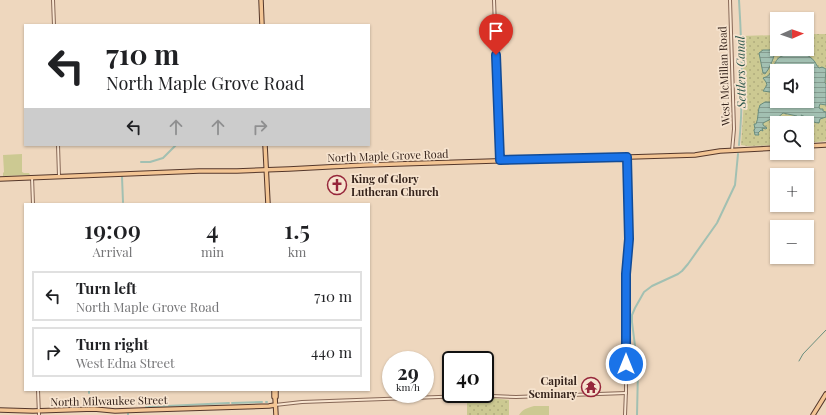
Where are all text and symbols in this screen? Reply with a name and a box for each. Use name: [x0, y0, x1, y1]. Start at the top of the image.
north arrow: [770, 12, 814, 56]
map controls: [770, 12, 814, 264]
pin: [479, 14, 513, 55]
icon: arrive: [485, 20, 507, 42]
street label: West McMillan Road: [714, 25, 733, 127]
text: 710 m: [106, 35, 179, 72]
water label: Settlers Canal: [731, 35, 749, 109]
icon: left: [40, 40, 92, 92]
button: sound: [770, 64, 814, 108]
text: North Maple Grove Road: [106, 71, 305, 95]
icon: left: [123, 116, 145, 138]
icon: ahead: [165, 116, 187, 138]
icon: ahead: [207, 116, 229, 138]
icon: right: [249, 116, 271, 138]
button: search: [770, 116, 814, 160]
street label: North Maple Grove Road: [327, 146, 449, 165]
button: +: [770, 168, 814, 212]
place label: King of Glory Lutheran Church: [351, 171, 439, 199]
church icon: King of Glory Lutheran Church: [326, 174, 348, 196]
text: 19:09: [84, 213, 141, 245]
text: 4: [206, 213, 219, 245]
text: 1.5: [284, 213, 310, 245]
button: −: [770, 220, 814, 264]
text: Arrival: [92, 243, 132, 260]
text: min: [201, 243, 224, 260]
text: km: [288, 243, 306, 260]
text: Turn left: [76, 278, 137, 298]
icon: left: [42, 285, 64, 307]
text: 710 m: [314, 286, 352, 306]
text: North Maple Grove Road: [76, 298, 219, 315]
text: Turn right: [76, 334, 149, 354]
icon: right: [42, 341, 64, 363]
text: 440 m: [311, 342, 352, 362]
position arrow: [605, 343, 647, 385]
speed limit sign: 40: [442, 351, 494, 403]
text: West Edna Street: [76, 354, 175, 371]
text: 29: [397, 358, 419, 385]
place label: Capital Seminary: [528, 373, 578, 401]
temple icon: Capital Seminary: [580, 376, 602, 398]
text: km/h: [396, 380, 420, 394]
street label: North Milwaukee Street: [50, 392, 168, 409]

